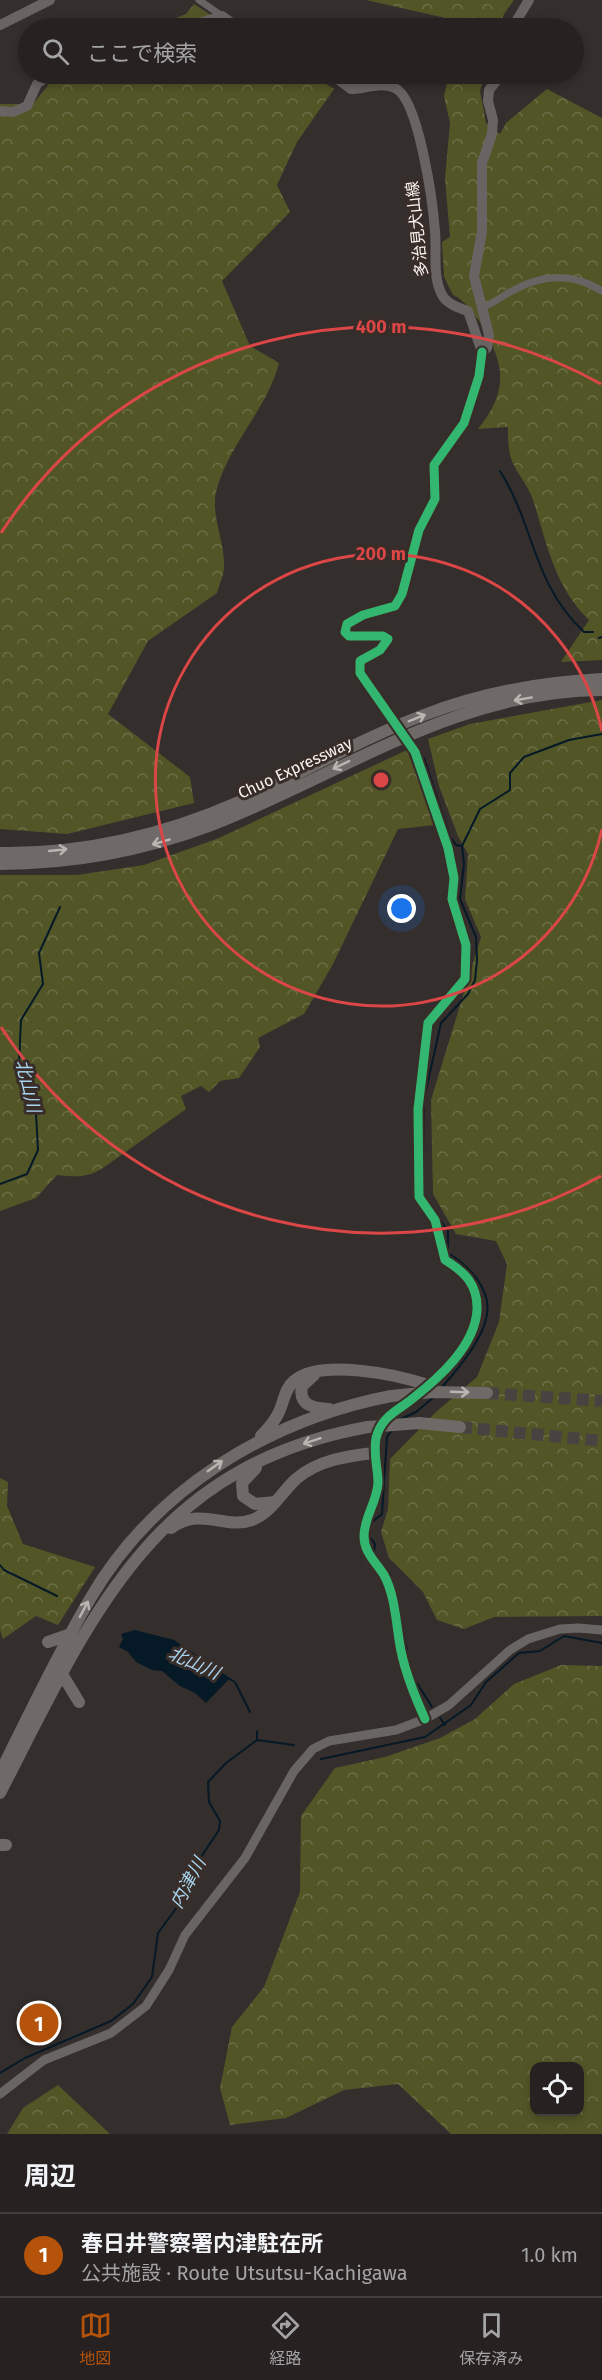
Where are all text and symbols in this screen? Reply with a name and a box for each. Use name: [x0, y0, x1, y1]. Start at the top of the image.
search box: [18, 18, 584, 84]
icon: search: [39, 35, 72, 68]
text: ここで検索: [87, 40, 197, 67]
street label: 多治見犬山線: [403, 180, 431, 278]
text: 400 m: [356, 316, 406, 338]
text: 200 m: [356, 543, 406, 565]
one-way arrow: [514, 694, 533, 705]
one-way arrow: [407, 712, 425, 723]
street label: Chuo Expressway: [235, 733, 355, 803]
one-way arrow: [332, 760, 350, 772]
centre of rings: [371, 770, 391, 790]
one-way arrow: [152, 837, 171, 848]
one-way arrow: [48, 844, 68, 855]
your location: [387, 894, 416, 923]
water label: 北山川: [11, 1057, 46, 1117]
one-way arrow: [449, 1386, 469, 1398]
one-way arrow: [303, 1437, 322, 1448]
one-way arrow: [206, 1460, 223, 1473]
one-way arrow: [79, 1601, 90, 1619]
water label: 北山川: [165, 1642, 225, 1685]
water label: 内津川: [166, 1852, 211, 1912]
pin: 1: [20, 2000, 58, 2046]
map controls: [530, 2062, 584, 2116]
button: locate: [530, 2062, 584, 2116]
text: 周辺: [24, 2161, 76, 2192]
text: 春日井警察署内津駐在所: [81, 2230, 323, 2257]
text: 1: [39, 2243, 48, 2267]
text: 1.0 km: [521, 2243, 578, 2267]
text: 公共施設 · Route Utsutsu-Kachigawa: [81, 2261, 408, 2285]
tab: 地図: [79, 2309, 112, 2369]
tab: 経路: [269, 2309, 302, 2369]
tab: 保存済み: [459, 2309, 523, 2369]

